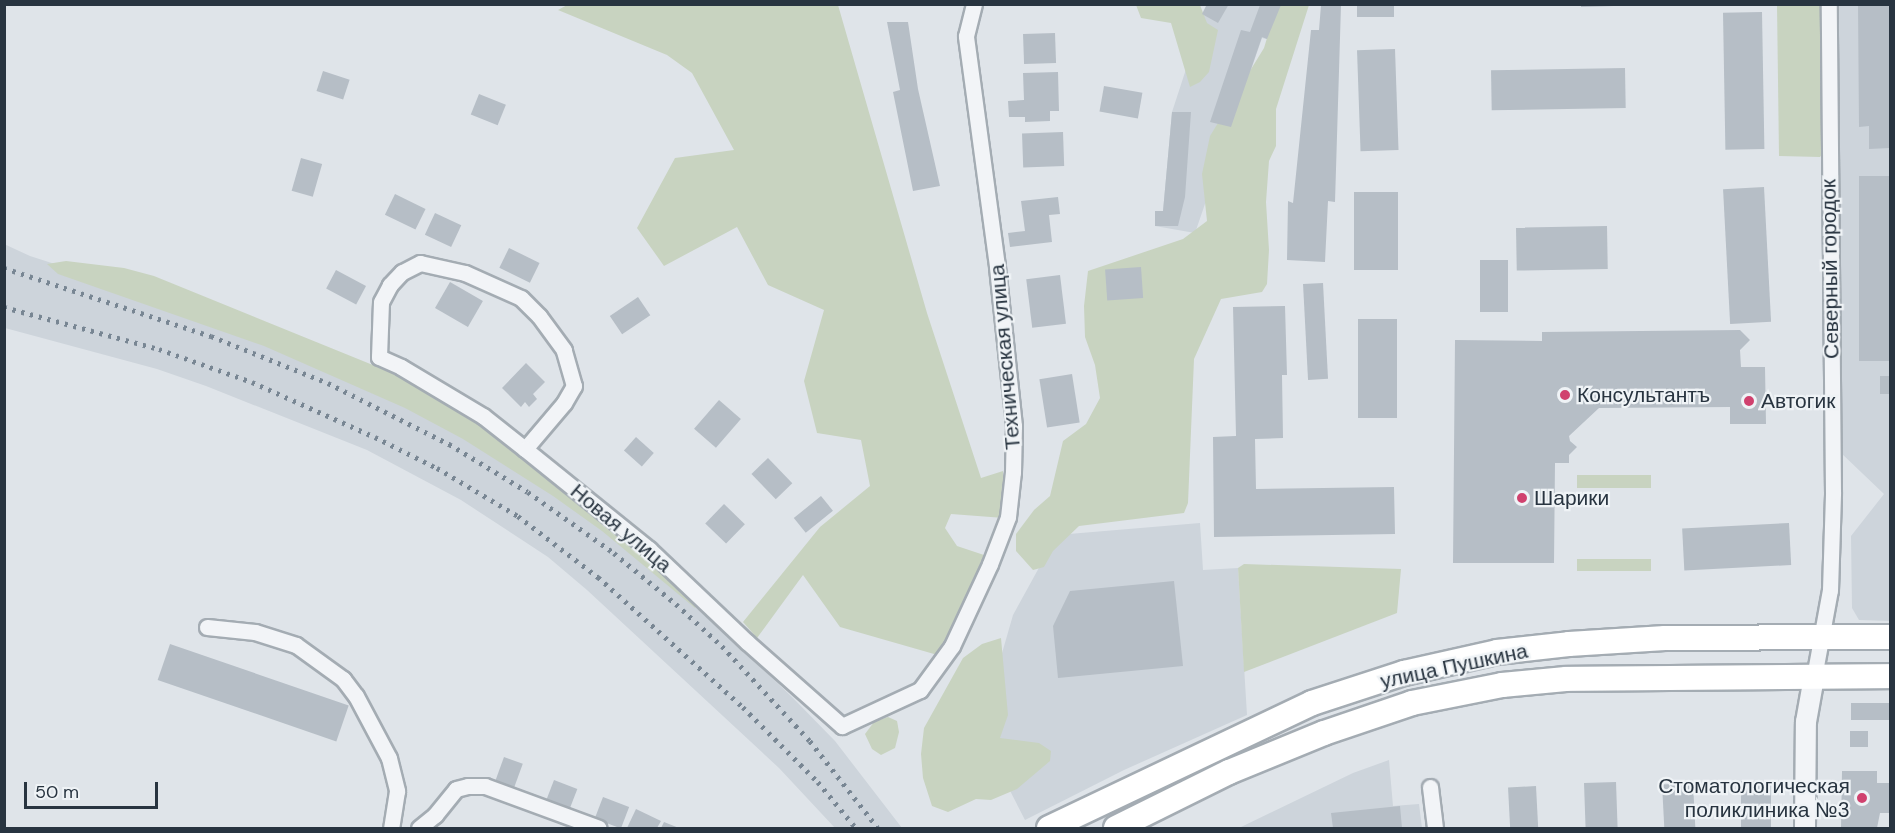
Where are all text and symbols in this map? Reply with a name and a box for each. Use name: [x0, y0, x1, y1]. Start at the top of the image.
street label: Северный городок: [1816, 179, 1844, 359]
street label: Техническая улица: [984, 263, 1026, 451]
place label: Консультантъ: [1577, 382, 1710, 408]
marker: Консультантъ: [1558, 388, 1572, 402]
place label: Автогик: [1761, 388, 1835, 414]
marker: Автогик: [1742, 394, 1756, 408]
street label: Новая улица: [565, 478, 677, 578]
place label: Шарики: [1534, 485, 1609, 511]
marker: Шарики: [1515, 491, 1529, 505]
street label: улица Пушкина: [1378, 638, 1530, 694]
scale bar: [27, 770, 160, 808]
place label: Стоматологическая поликлиника №3: [1658, 773, 1850, 823]
text: 50 m: [35, 780, 79, 804]
marker: Стоматологическая поликлиника №3: [1855, 791, 1869, 805]

